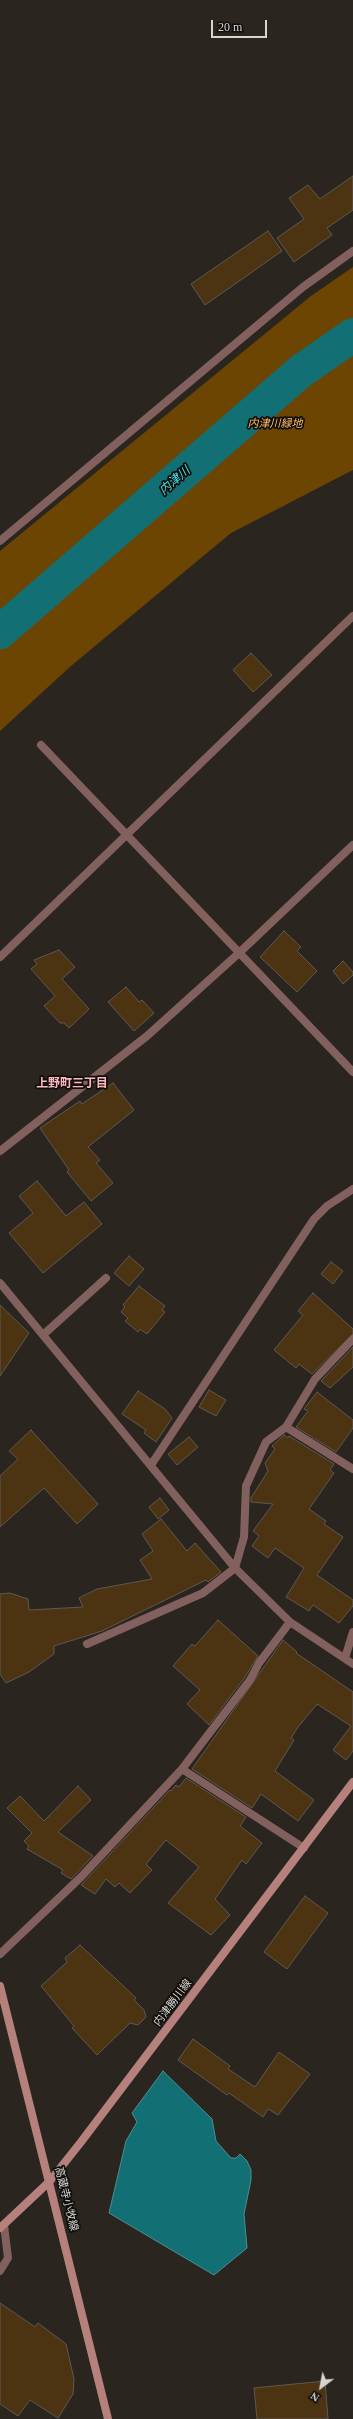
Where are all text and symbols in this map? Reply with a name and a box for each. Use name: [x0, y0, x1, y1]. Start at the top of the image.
scale bar: [213, 12, 269, 38]
text: 20 m: [218, 20, 242, 34]
park label: 内津川緑地: [248, 417, 302, 431]
water label: 内津川: [157, 464, 193, 498]
district label: 上野町三丁目: [36, 1077, 108, 1091]
street label: 内津勝川線: [151, 1977, 195, 2029]
street label: 高蔵寺小牧線: [52, 2165, 80, 2233]
north arrow: [301, 2367, 341, 2407]
text: N: [308, 2390, 321, 2404]

